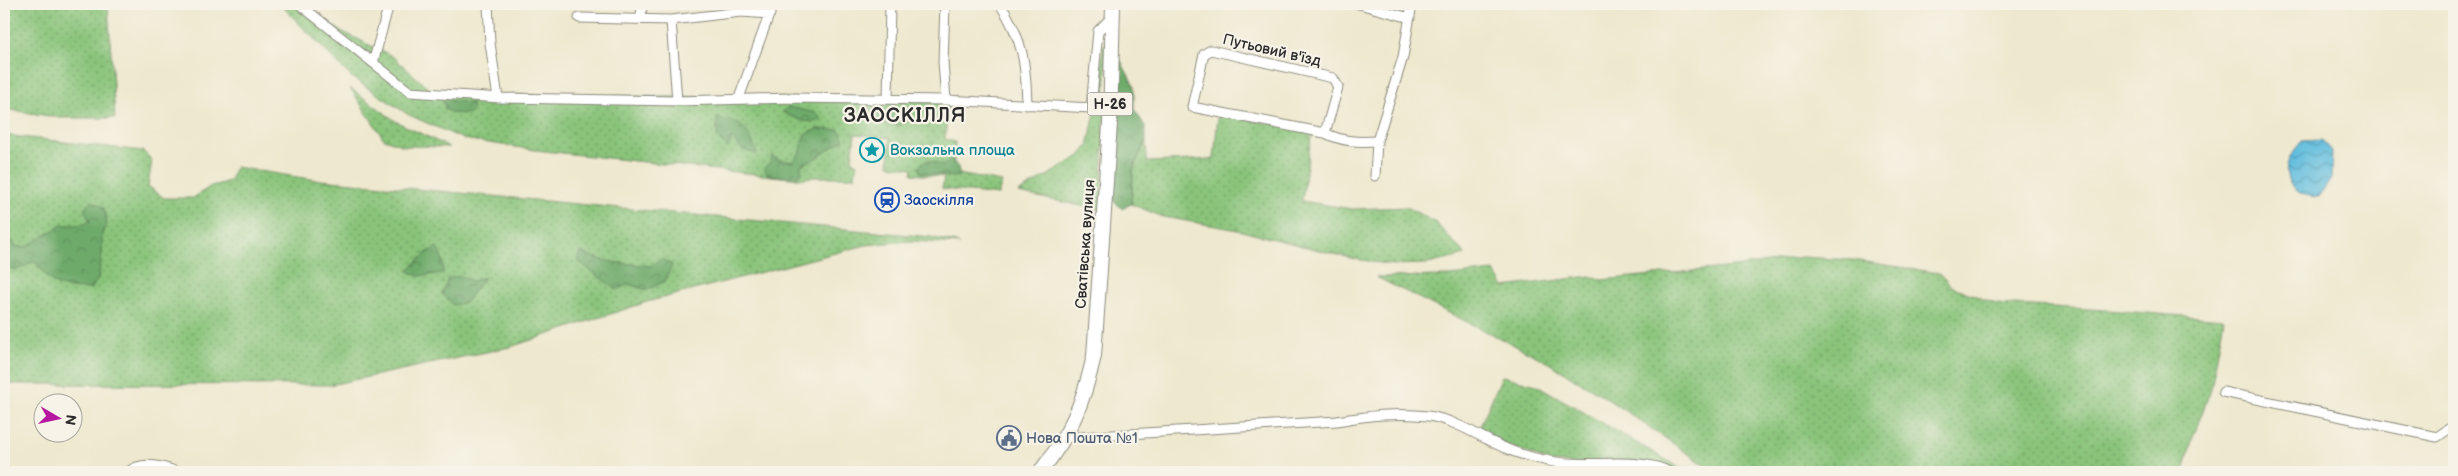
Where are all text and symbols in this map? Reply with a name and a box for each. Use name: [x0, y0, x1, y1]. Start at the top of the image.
street label: Путьовий в'їзд: [1221, 30, 1323, 71]
road number: Н-26: [1088, 92, 1132, 116]
district label: ЗАОСКIЛЛЯ: [844, 104, 966, 128]
place icon: Вокзальна площа: [859, 137, 885, 163]
place label: Вокзальна площа: [890, 141, 1015, 160]
street label: Сватівська вулиця: [1072, 179, 1099, 309]
station icon: Заоскiлля: [874, 187, 900, 213]
place label: Заоскiлля: [904, 191, 974, 210]
north arrow: [32, 394, 82, 444]
text: N: [61, 413, 80, 426]
public building icon: Нова Пошта №1: [996, 425, 1022, 451]
place label: Нова Пошта №1: [1026, 429, 1138, 448]

